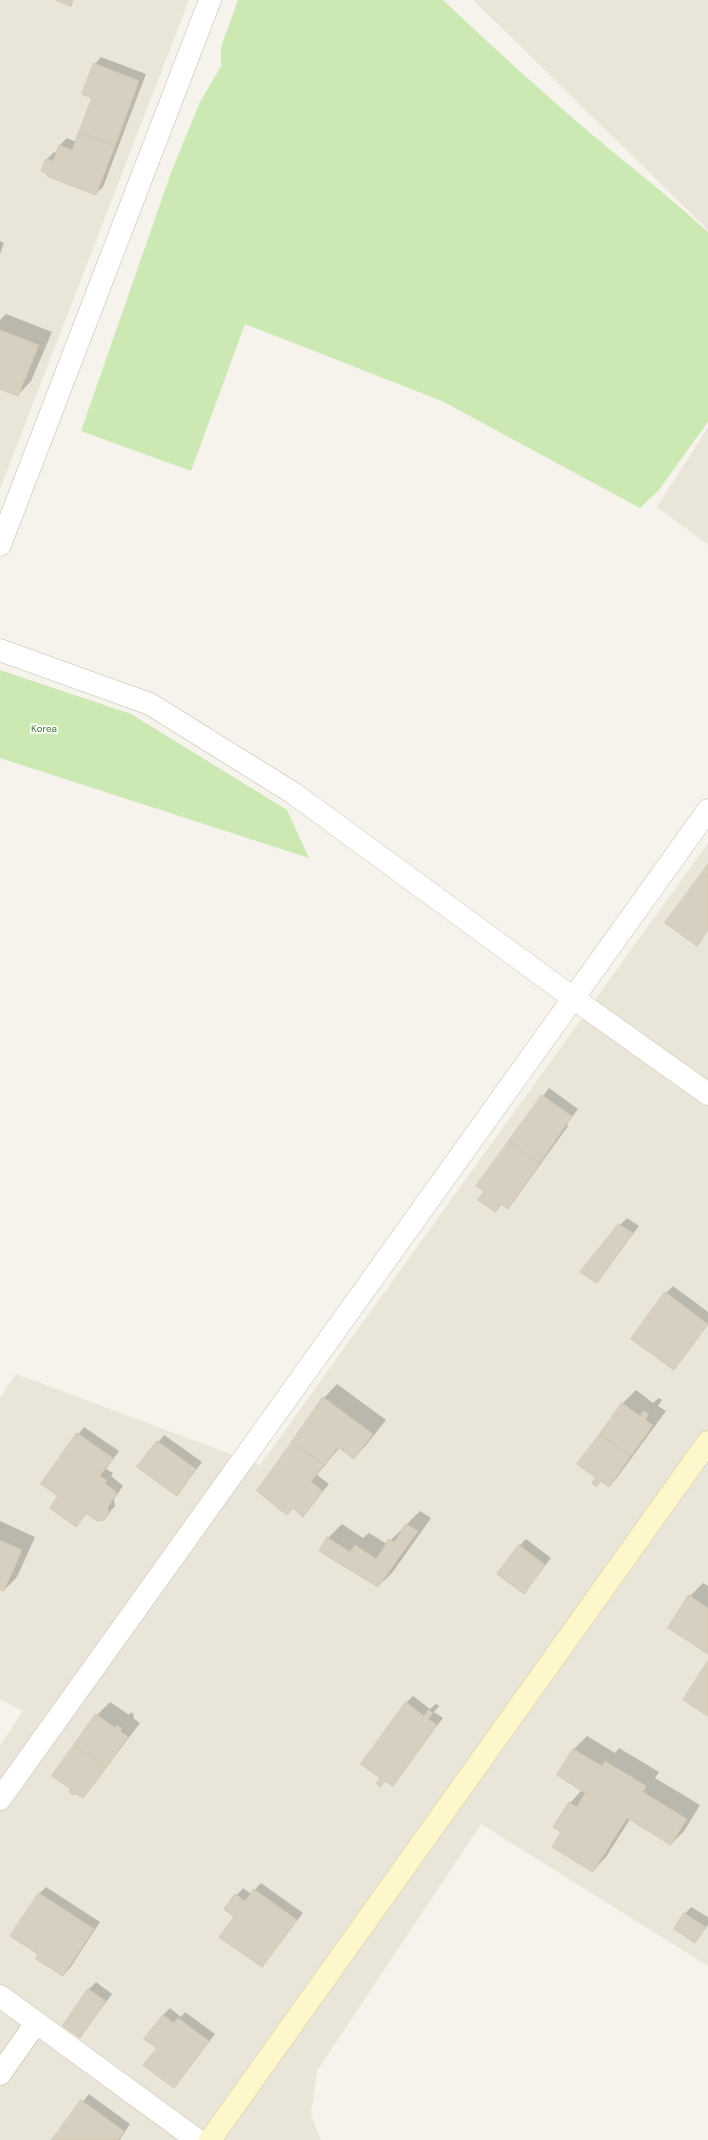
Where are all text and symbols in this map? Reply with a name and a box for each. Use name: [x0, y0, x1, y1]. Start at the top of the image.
park label: Korea: [31, 723, 57, 735]

